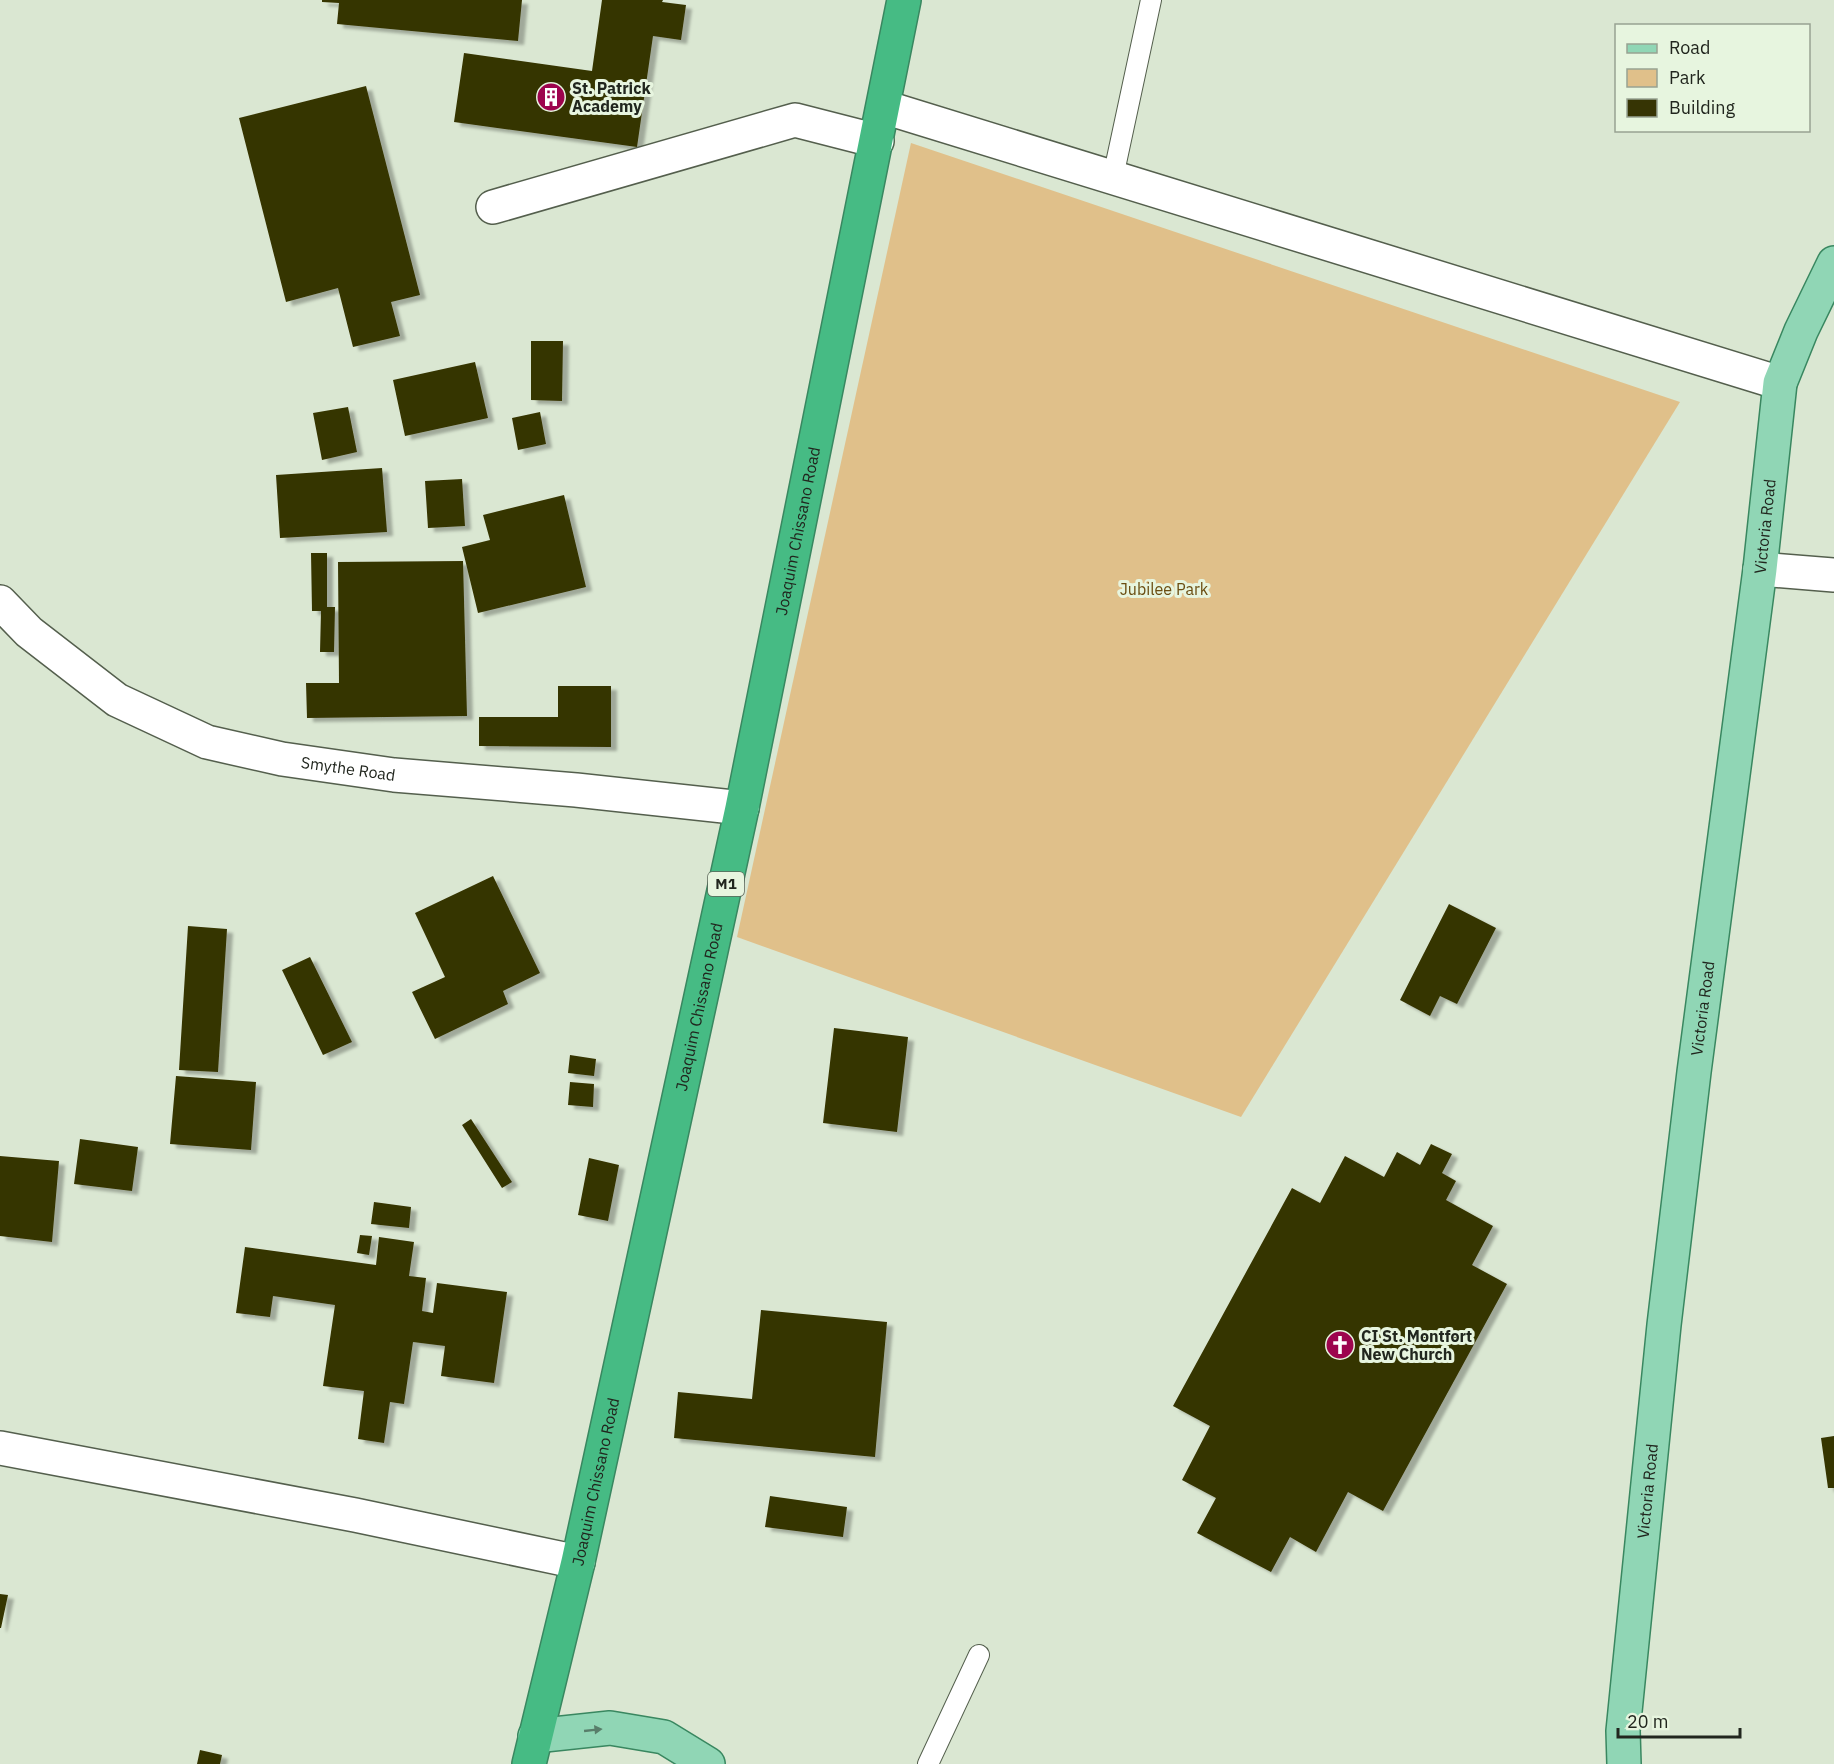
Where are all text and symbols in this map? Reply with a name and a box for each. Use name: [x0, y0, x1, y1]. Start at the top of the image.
legend: [1615, 24, 1810, 132]
text: Road: [1669, 36, 1710, 59]
text: Park: [1669, 66, 1706, 89]
place label: St. Patrick Academy: [572, 78, 651, 116]
building icon: St. Patrick Academy: [535, 81, 567, 113]
text: Building: [1669, 96, 1736, 119]
street label: Joaquim Chissano Road: [771, 445, 824, 617]
street label: Victoria Road: [1750, 478, 1780, 575]
park label: Jubilee Park: [1120, 579, 1209, 599]
street label: Smythe Road: [300, 752, 397, 785]
road number: M1: [708, 872, 744, 896]
street label: Joaquim Chissano Road: [671, 921, 727, 1093]
street label: Victoria Road: [1686, 960, 1718, 1057]
place label: CI St. Montfort New Church: [1361, 1326, 1472, 1364]
church icon: CI St. Montfort New Church: [1324, 1329, 1356, 1361]
street label: Joaquim Chissano Road: [567, 1396, 623, 1568]
street label: Victoria Road: [1632, 1443, 1662, 1540]
scale bar: [1618, 1701, 1740, 1739]
text: 20 m: [1627, 1710, 1669, 1733]
one-way arrow: [584, 1725, 603, 1735]

